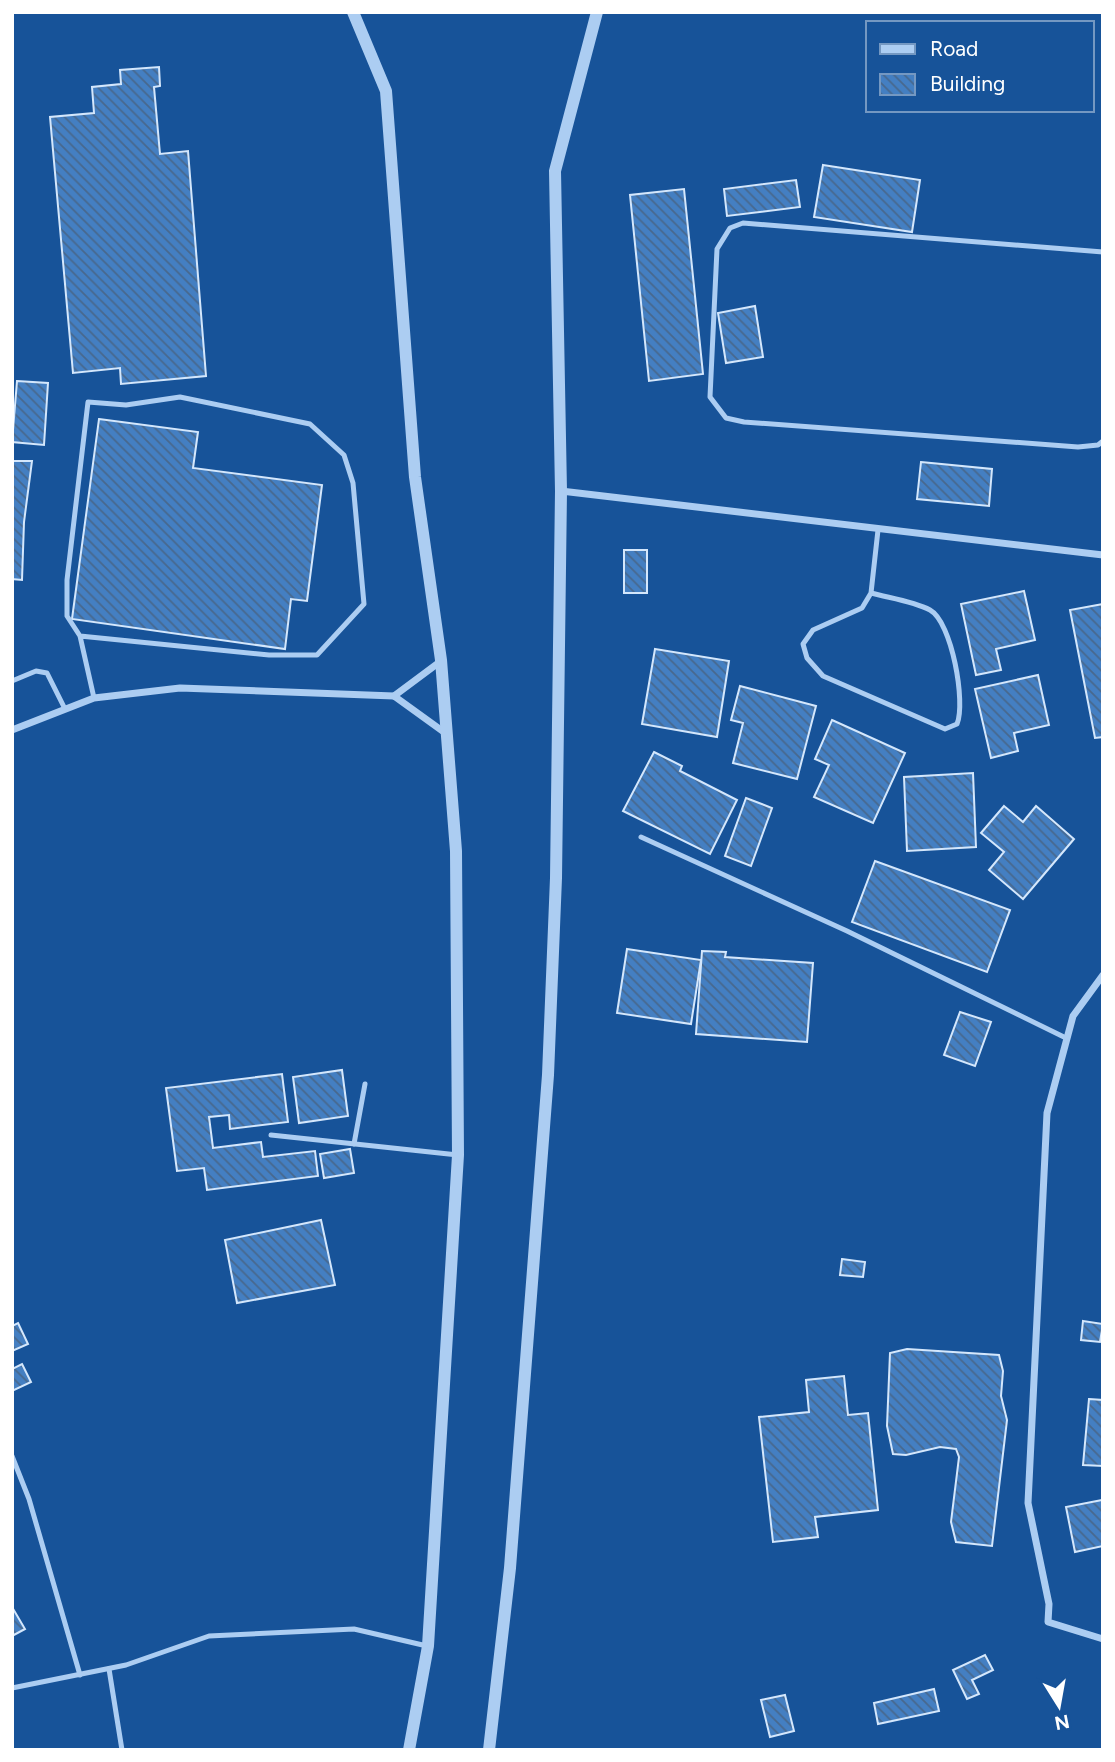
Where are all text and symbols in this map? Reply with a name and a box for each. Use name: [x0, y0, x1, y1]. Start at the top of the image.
legend: [866, 21, 1094, 112]
text: Road: [930, 36, 978, 61]
text: Building: [930, 71, 1005, 96]
north arrow: [1024, 1671, 1094, 1741]
text: N: [1053, 1710, 1072, 1735]

